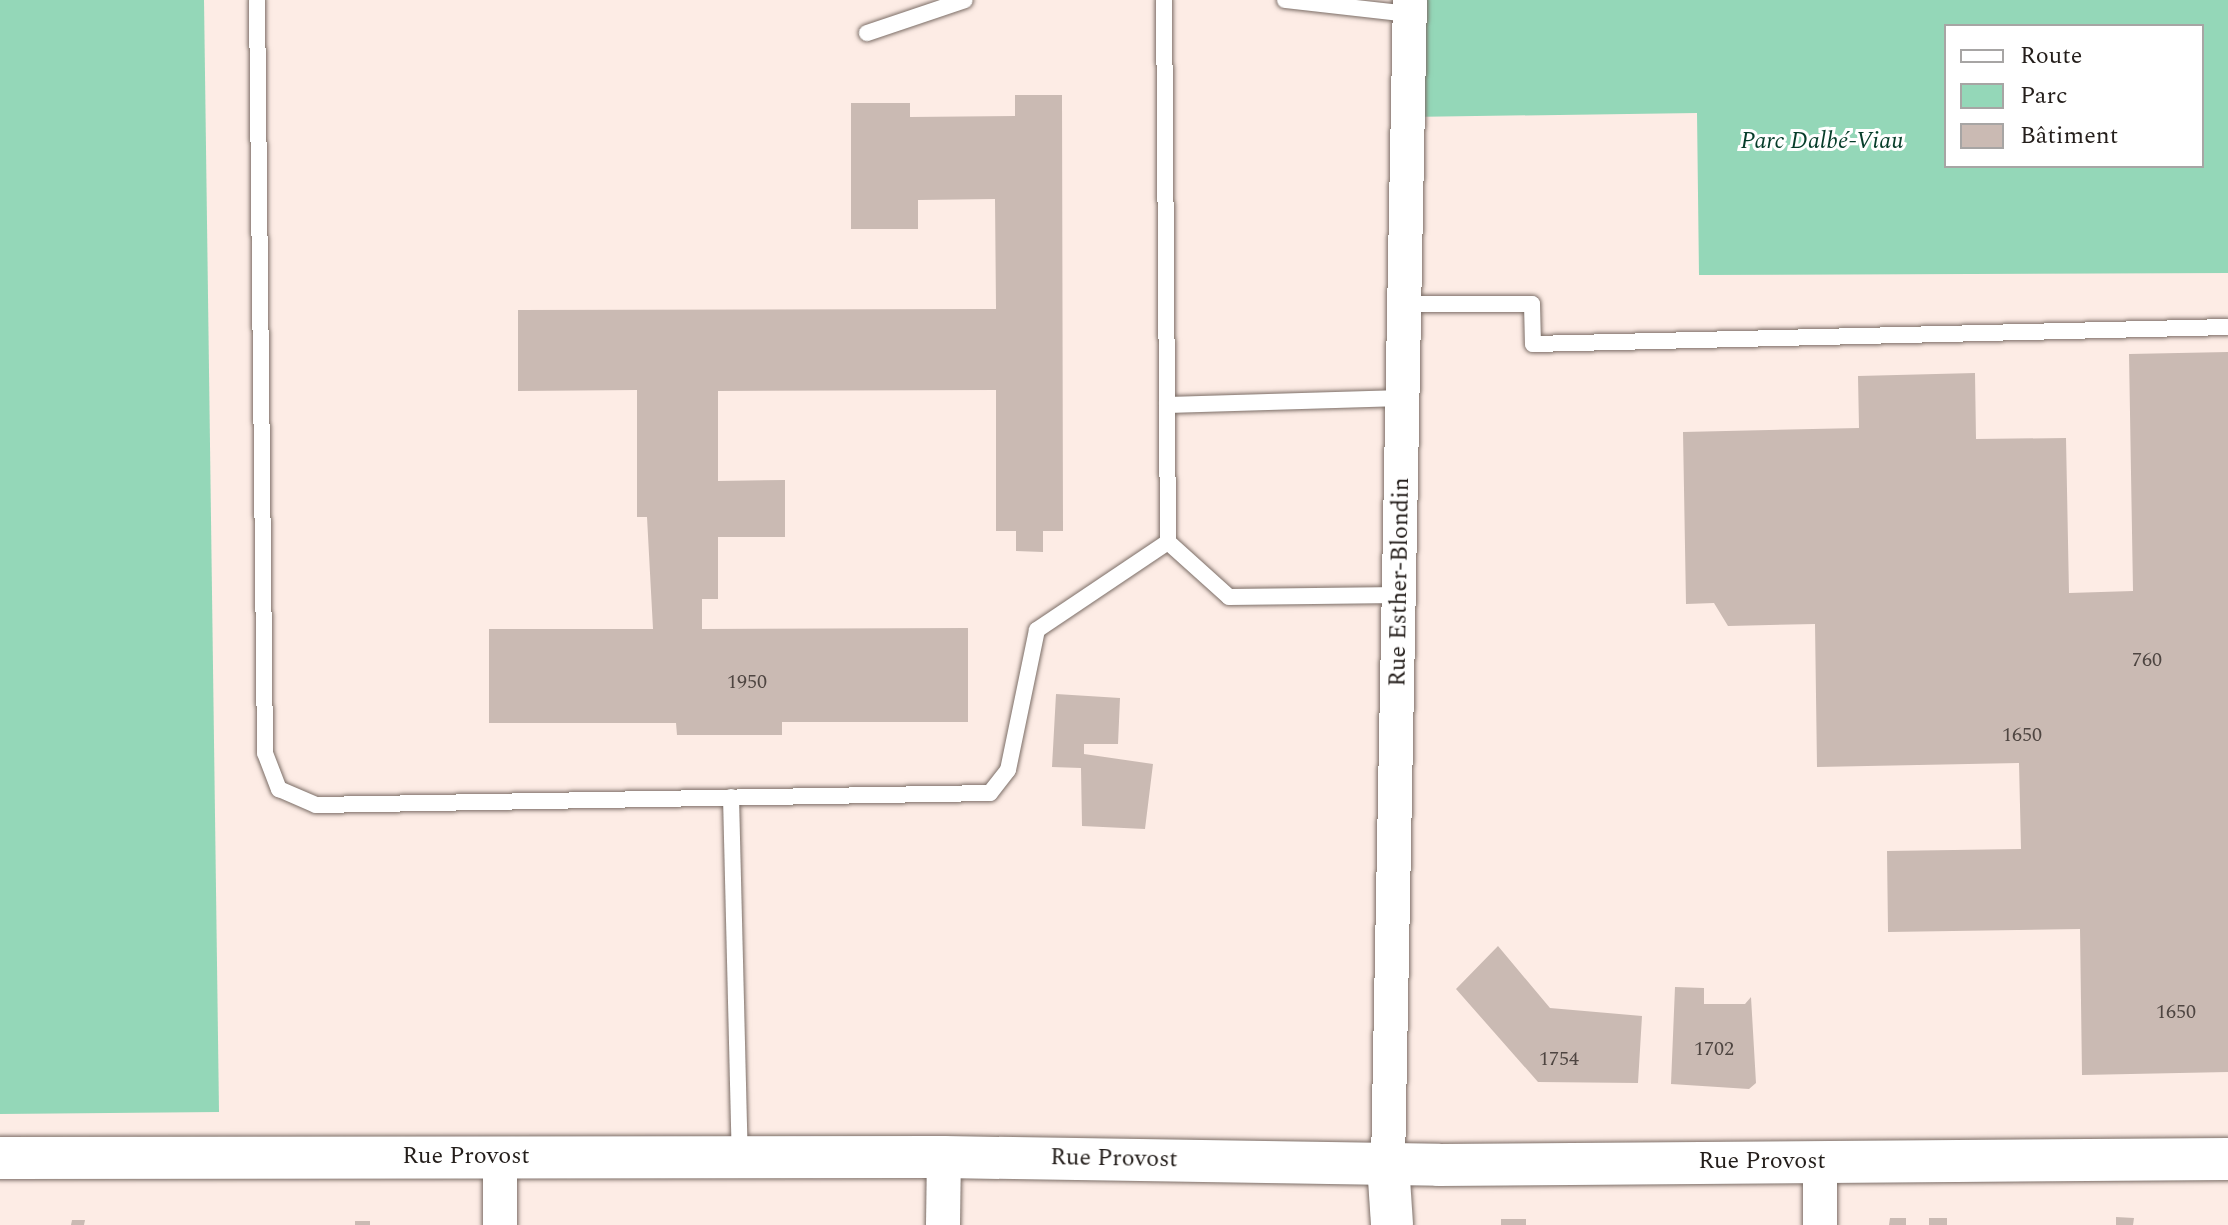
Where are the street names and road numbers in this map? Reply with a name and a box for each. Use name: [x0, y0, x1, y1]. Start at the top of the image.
street label: Rue Esther-Blondin: [1384, 477, 1416, 687]
street label: Rue Provost: [402, 1143, 530, 1171]
street label: Rue Provost: [1050, 1143, 1178, 1175]
street label: Rue Provost: [1698, 1148, 1826, 1176]

